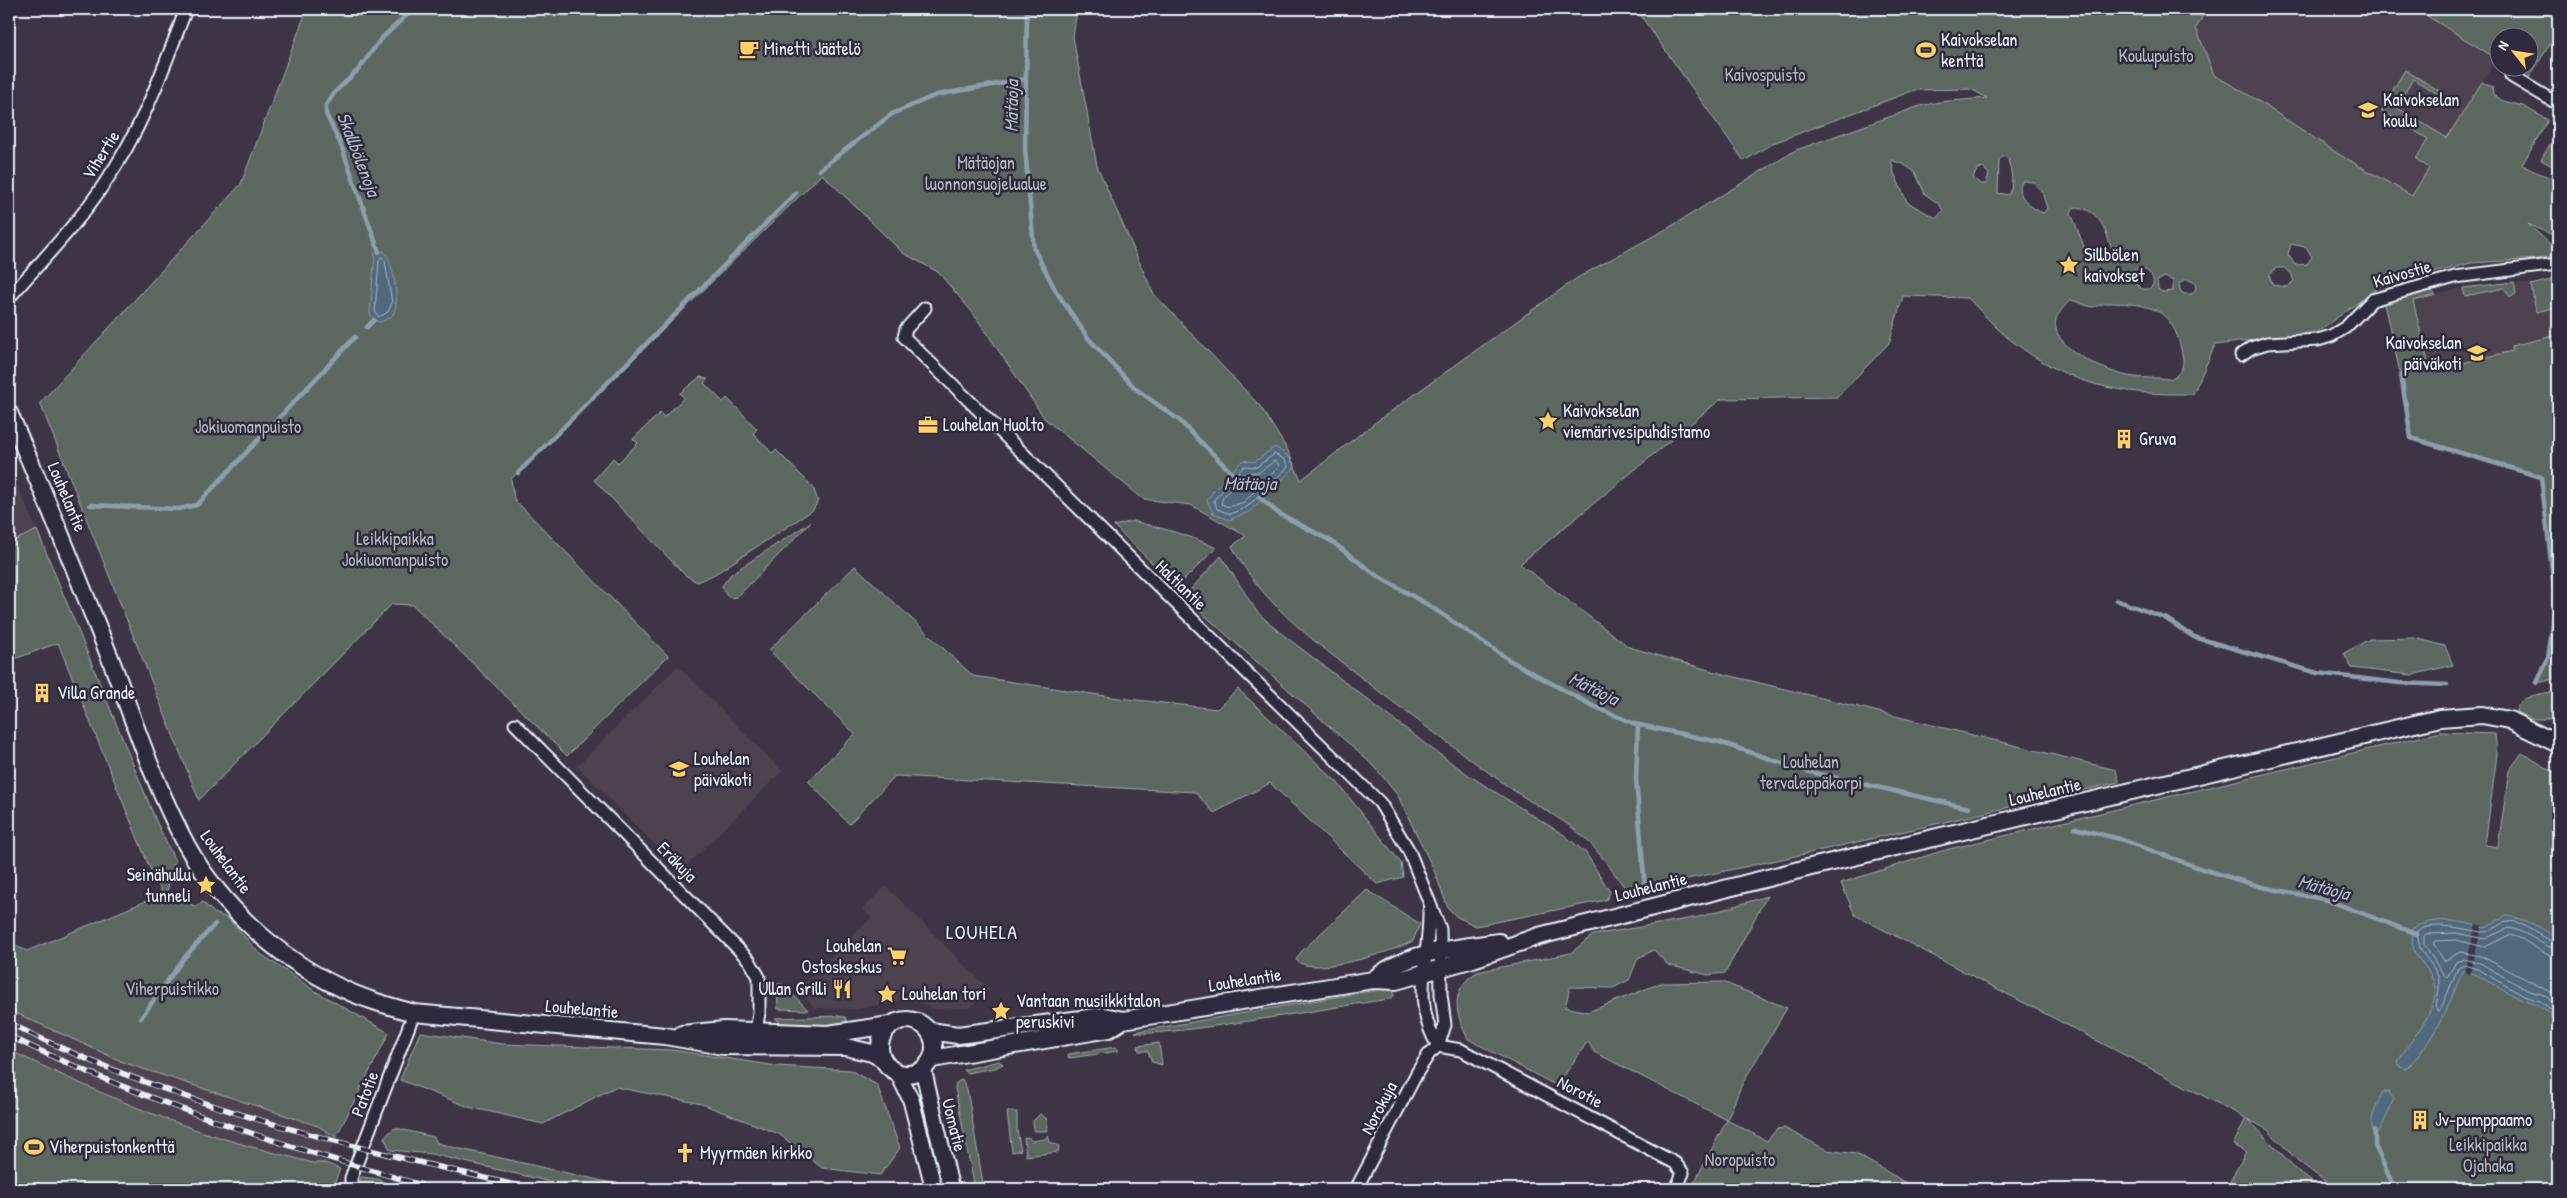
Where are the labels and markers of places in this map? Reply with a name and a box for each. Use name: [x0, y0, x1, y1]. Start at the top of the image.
place label: Kaivokselan kenttä: [1941, 27, 2018, 73]
place label: Minetti Jäätelö: [764, 36, 861, 61]
cafe icon: Minetti Jäätelö: [738, 38, 760, 60]
sports icon: Kaivokselan kenttä: [1915, 39, 1937, 61]
place label: Kaivokselan koulu: [2383, 87, 2460, 133]
school or university icon: Kaivokselan koulu: [2357, 99, 2379, 121]
place label: Sillbölen kaivokset: [2084, 242, 2146, 288]
place icon: Sillbölen kaivokset: [2058, 254, 2080, 276]
place label: Kaivokselan päiväkoti: [2386, 330, 2462, 376]
school or university icon: Kaivokselan päiväkoti: [2466, 342, 2488, 364]
place label: Kaivokselan viemärivesipuhdistamo: [1563, 398, 1710, 444]
place icon: Kaivokselan viemärivesipuhdistamo: [1537, 410, 1559, 432]
place label: Louhelan Huolto: [943, 412, 1044, 437]
office icon: Louhelan Huolto: [917, 414, 939, 436]
place label: Gruva: [2139, 426, 2176, 451]
building icon: Gruva: [2113, 428, 2135, 450]
place label: Villa Grande: [57, 680, 135, 705]
building icon: Villa Grande: [31, 682, 53, 704]
place label: Louhelan päiväkoti: [694, 746, 752, 792]
school or university icon: Louhelan päiväkoti: [668, 758, 690, 780]
place label: Seinähullu tunneli: [127, 862, 191, 908]
place icon: Seinähullu tunneli: [195, 874, 217, 896]
place label: Louhelan Ostoskeskus: [802, 933, 882, 979]
supermarket icon: Louhelan Ostoskeskus: [886, 945, 908, 967]
place label: Ullan Grilli: [759, 976, 827, 1001]
restaurant icon: Ullan Grilli: [831, 978, 853, 1000]
place label: Louhelan tori: [902, 981, 986, 1006]
place icon: Louhelan tori: [876, 983, 898, 1005]
place label: Vantaan musiikkitalon peruskivi: [1016, 988, 1161, 1034]
place icon: Vantaan musiikkitalon peruskivi: [990, 1000, 1012, 1022]
place label: Jv-pumppaamo: [2435, 1107, 2532, 1132]
building icon: Jv-pumppaamo: [2409, 1109, 2431, 1131]
place label: Viherpuistonkenttä: [49, 1134, 174, 1159]
sports icon: Viherpuistonkenttä: [23, 1136, 45, 1158]
place label: Myyrmäen kirkko: [700, 1140, 812, 1165]
church icon: Myyrmäen kirkko: [674, 1142, 696, 1164]

